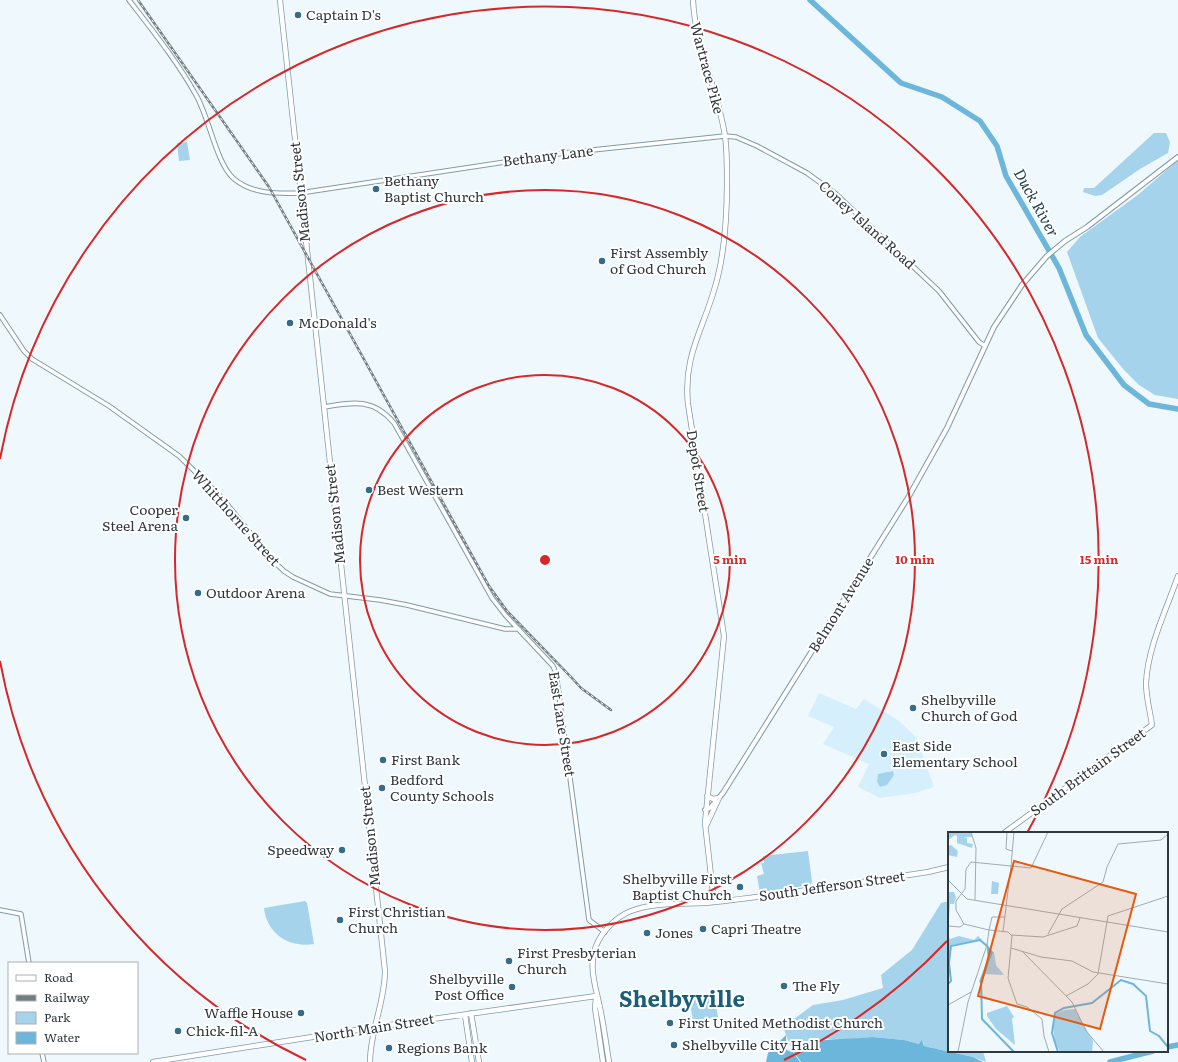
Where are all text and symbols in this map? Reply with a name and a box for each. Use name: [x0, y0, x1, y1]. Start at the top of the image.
place label: Captain D's: [306, 4, 381, 24]
marker: Captain D's: [293, 10, 303, 20]
street label: Wartrace Pike: [686, 20, 730, 116]
street label: Bethany Lane: [502, 140, 594, 170]
street label: Madison Street: [284, 141, 314, 243]
water label: Duck River: [1009, 164, 1066, 241]
place label: Bethany Baptist Church: [384, 170, 484, 206]
street label: Coney Island Road: [815, 175, 921, 273]
marker: Bethany Baptist Church: [371, 184, 381, 194]
place label: First Assembly of God Church: [610, 242, 709, 278]
marker: First Assembly of God Church: [597, 256, 607, 266]
place label: McDonald's: [298, 312, 377, 332]
marker: McDonald's: [285, 318, 295, 328]
street label: Depot Street: [683, 428, 715, 514]
street label: Madison Street: [319, 463, 349, 565]
street label: Whitthorne Street: [188, 465, 286, 570]
place label: Best Western: [377, 479, 464, 499]
marker: Best Western: [364, 485, 374, 495]
place label: Cooper Steel Arena: [102, 499, 178, 535]
marker: Cooper Steel Arena: [181, 513, 191, 523]
text: 5 min: [713, 550, 747, 568]
text: 10 min: [895, 550, 935, 568]
text: 15 min: [1080, 550, 1119, 568]
centre of rings: [538, 553, 552, 567]
street label: Belmont Avenue: [803, 553, 877, 656]
place label: Outdoor Arena: [206, 582, 306, 602]
marker: Outdoor Arena: [193, 588, 203, 598]
street label: East Lane Street: [545, 670, 581, 778]
place label: Shelbyville Church of God: [921, 689, 1018, 725]
marker: Shelbyville Church of God: [908, 703, 918, 713]
street label: South Brittain Street: [1026, 722, 1150, 820]
place label: East Side Elementary School: [892, 735, 1018, 771]
place label: First Bank: [391, 749, 460, 769]
marker: East Side Elementary School: [879, 749, 889, 759]
marker: First Bank: [378, 755, 388, 765]
place label: Bedford County Schools: [390, 769, 494, 805]
marker: Bedford County Schools: [377, 783, 387, 793]
street label: Madison Street: [354, 785, 384, 887]
inset map: [948, 832, 1168, 1052]
place label: Speedway: [267, 839, 335, 859]
marker: Speedway: [337, 845, 347, 855]
street label: South Jefferson Street: [757, 865, 907, 905]
place label: Shelbyville First Baptist Church: [622, 868, 732, 904]
marker: Shelbyville First Baptist Church: [735, 882, 745, 892]
place label: First Christian Church: [348, 901, 446, 937]
marker: First Christian Church: [335, 915, 345, 925]
place label: Capri Theatre: [711, 918, 801, 938]
place label: Jones: [655, 922, 693, 942]
marker: Capri Theatre: [698, 924, 708, 934]
marker: Jones: [642, 928, 652, 938]
place label: First Presbyterian Church: [517, 942, 637, 978]
marker: First Presbyterian Church: [504, 956, 514, 966]
legend: [8, 962, 138, 1054]
text: Road: [44, 968, 74, 986]
place label: Shelbyville Post Office: [429, 968, 504, 1004]
place label: The Fly: [792, 975, 841, 995]
district label: Shelbyville: [619, 981, 745, 1014]
marker: The Fly: [779, 981, 789, 991]
marker: Shelbyville Post Office: [507, 982, 517, 992]
text: Railway: [44, 988, 90, 1006]
place label: Waffle House: [204, 1002, 293, 1022]
text: Park: [44, 1008, 71, 1026]
marker: Waffle House: [296, 1008, 306, 1018]
street label: North Main Street: [312, 1008, 436, 1046]
place label: First United Methodist Church: [678, 1012, 883, 1032]
marker: First United Methodist Church: [665, 1018, 675, 1028]
place label: Chick-fil-A: [186, 1020, 259, 1040]
marker: Chick-fil-A: [173, 1026, 183, 1036]
text: Water: [44, 1028, 80, 1046]
place label: Shelbyville City Hall: [682, 1034, 819, 1054]
place label: Regions Bank: [397, 1037, 488, 1057]
marker: Shelbyville City Hall: [669, 1040, 679, 1050]
marker: Regions Bank: [384, 1043, 394, 1053]

